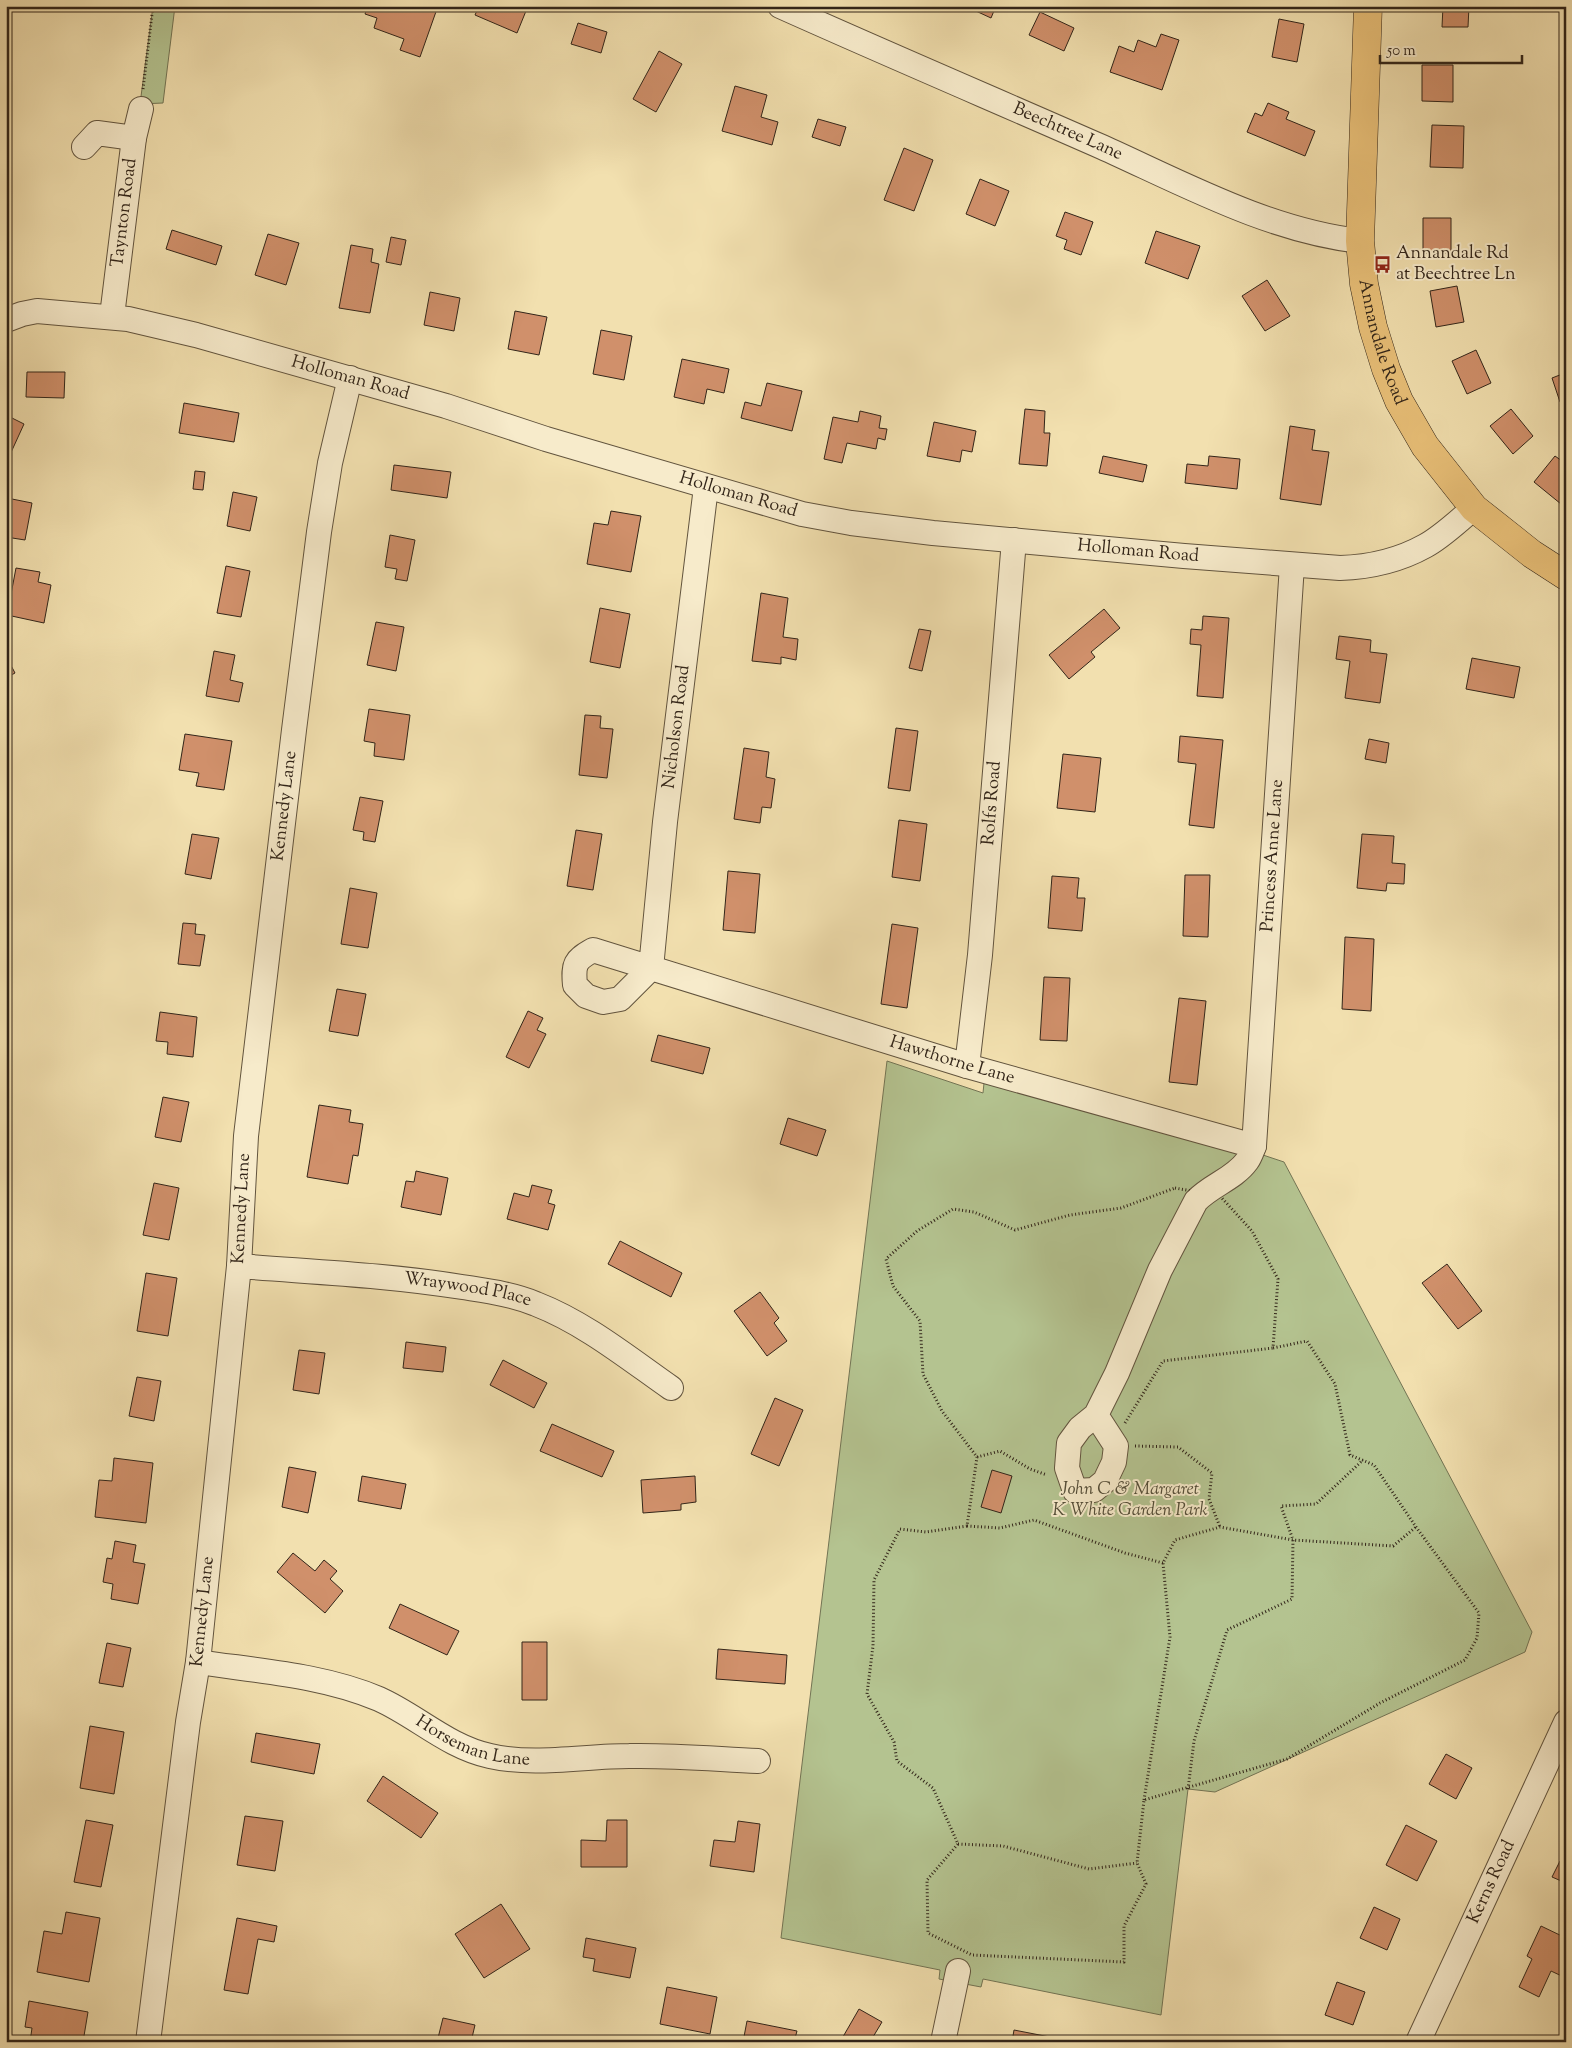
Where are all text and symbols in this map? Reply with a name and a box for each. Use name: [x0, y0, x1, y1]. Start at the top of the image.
scale bar: [1380, 32, 1522, 64]
text: 50 m: [1386, 41, 1416, 62]
street label: Beechtree Lane: [1008, 96, 1127, 168]
street label: Taynton Road: [105, 157, 144, 269]
place label: Annandale Rd at Beechtree Ln: [1396, 241, 1516, 288]
bus stop icon: Annandale Rd at Beechtree Ln: [1372, 254, 1392, 274]
street label: Annandale Road: [1350, 277, 1412, 409]
street label: Holloman Road: [288, 350, 412, 408]
street label: Holloman Road: [676, 466, 800, 525]
street label: Holloman Road: [1076, 533, 1200, 570]
street label: Nicholson Road: [657, 664, 697, 790]
street label: Kennedy Lane: [266, 749, 304, 863]
street label: Rolfs Road: [976, 760, 1009, 847]
street label: Princess Anne Lane: [1255, 779, 1291, 933]
street label: Hawthorne Lane: [886, 1030, 1018, 1092]
street label: Kennedy Lane: [226, 1152, 258, 1265]
street label: Wraywood Place: [402, 1266, 535, 1314]
park label: John C & Margaret K White Garden Park: [1052, 1477, 1208, 1524]
street label: Kennedy Lane: [185, 1555, 222, 1668]
street label: Horseman Lane: [410, 1709, 530, 1773]
street label: Kerns Road: [1461, 1836, 1522, 1928]

